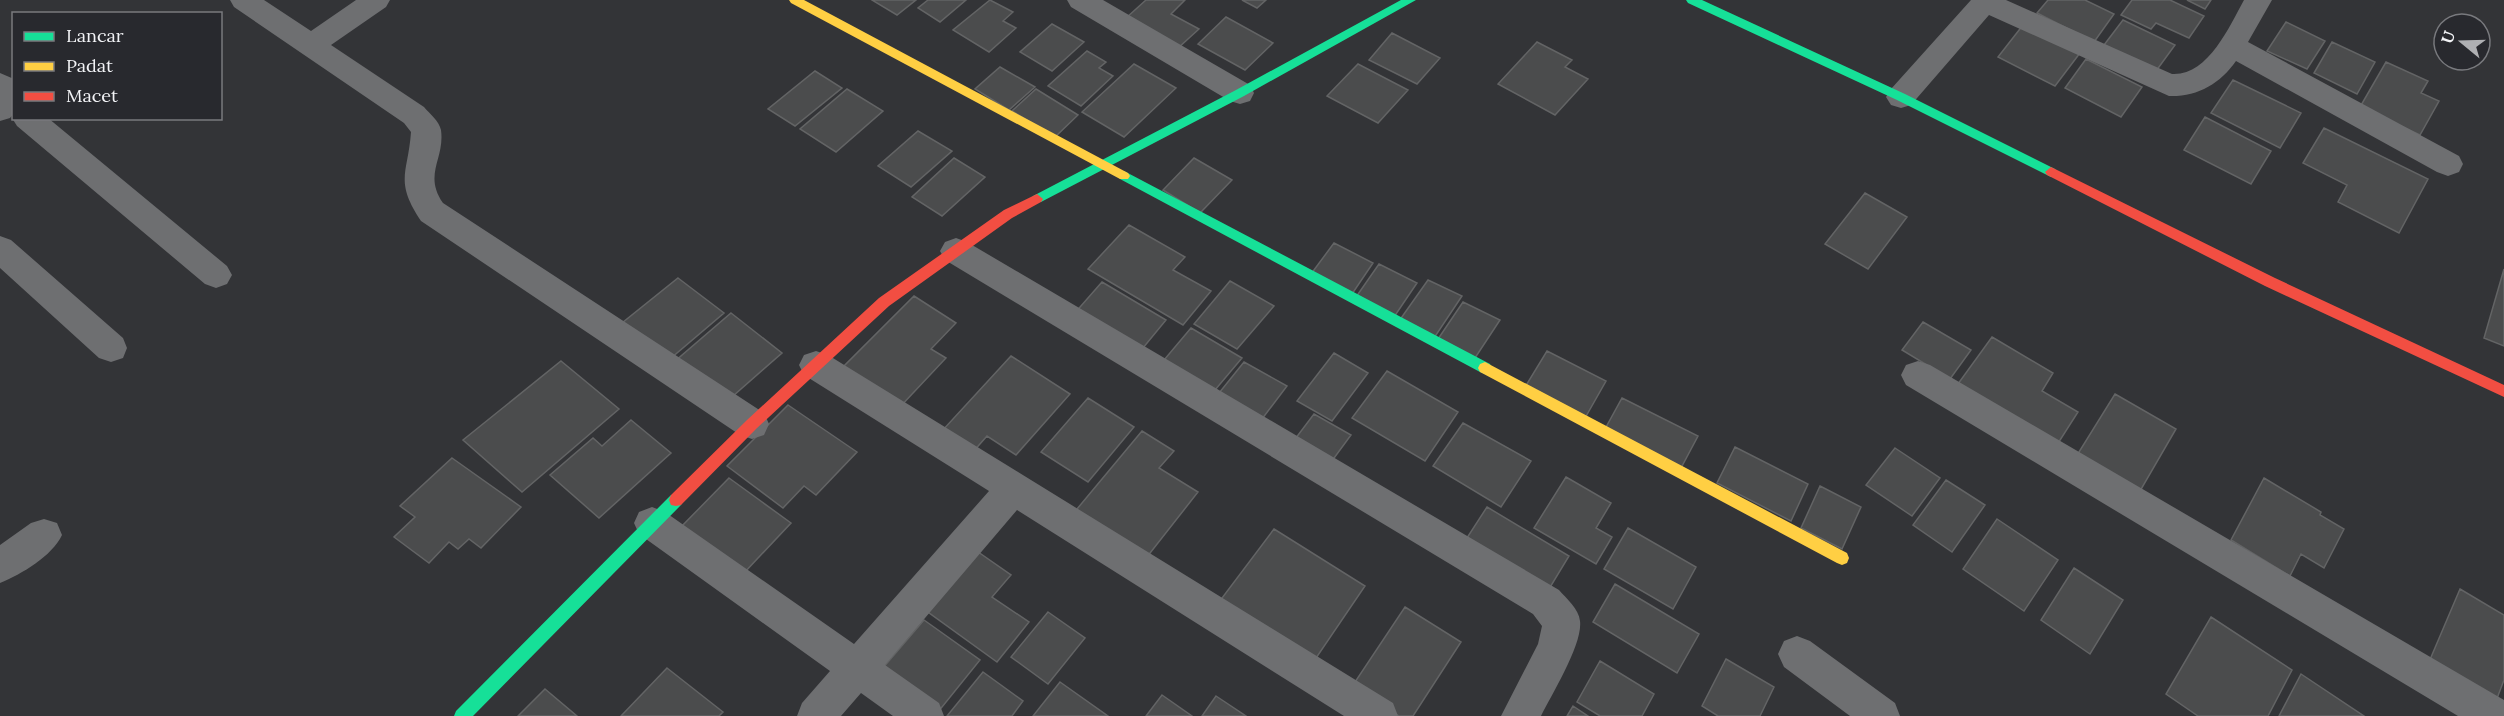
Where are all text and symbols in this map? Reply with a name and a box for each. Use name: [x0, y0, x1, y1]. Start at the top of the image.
legend: [12, 12, 222, 120]
north arrow: [2432, 12, 2492, 72]
text: Lancar: [66, 24, 124, 47]
text: U: [2436, 28, 2459, 46]
text: Padat: [66, 54, 113, 77]
text: Macet: [66, 84, 118, 107]

